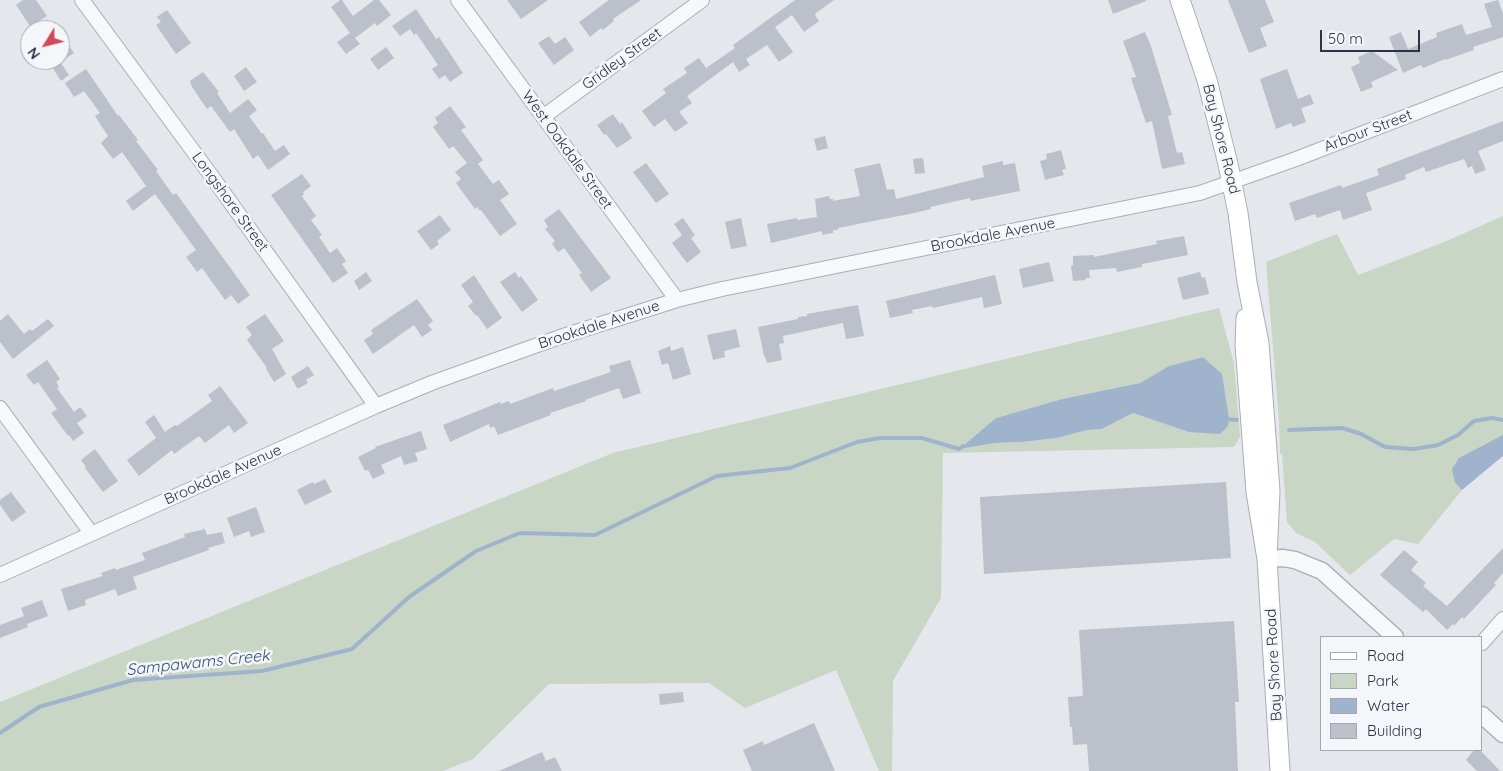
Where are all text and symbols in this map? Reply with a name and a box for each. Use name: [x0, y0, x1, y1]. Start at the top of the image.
north arrow: [20, 20, 70, 70]
scale bar: [1323, 20, 1423, 52]
street label: Gridley Street: [579, 24, 665, 94]
text: 50 m: [1328, 29, 1363, 48]
text: N: [23, 44, 44, 63]
street label: Bay Shore Road: [1199, 82, 1243, 196]
street label: West Oakdale Street: [518, 87, 616, 213]
street label: Arbour Street: [1321, 106, 1415, 156]
street label: Longshore Street: [188, 149, 272, 255]
street label: Brookdale Avenue: [929, 214, 1057, 256]
street label: Brookdale Avenue: [536, 297, 662, 353]
street label: Brookdale Avenue: [162, 441, 284, 509]
street label: Bay Shore Road: [1262, 608, 1286, 722]
legend: [1320, 636, 1483, 751]
water label: Sampawams Creek: [126, 646, 270, 680]
text: Road: [1367, 646, 1404, 665]
text: Park: [1367, 671, 1399, 690]
text: Water: [1367, 696, 1410, 715]
text: Building: [1367, 721, 1422, 740]

